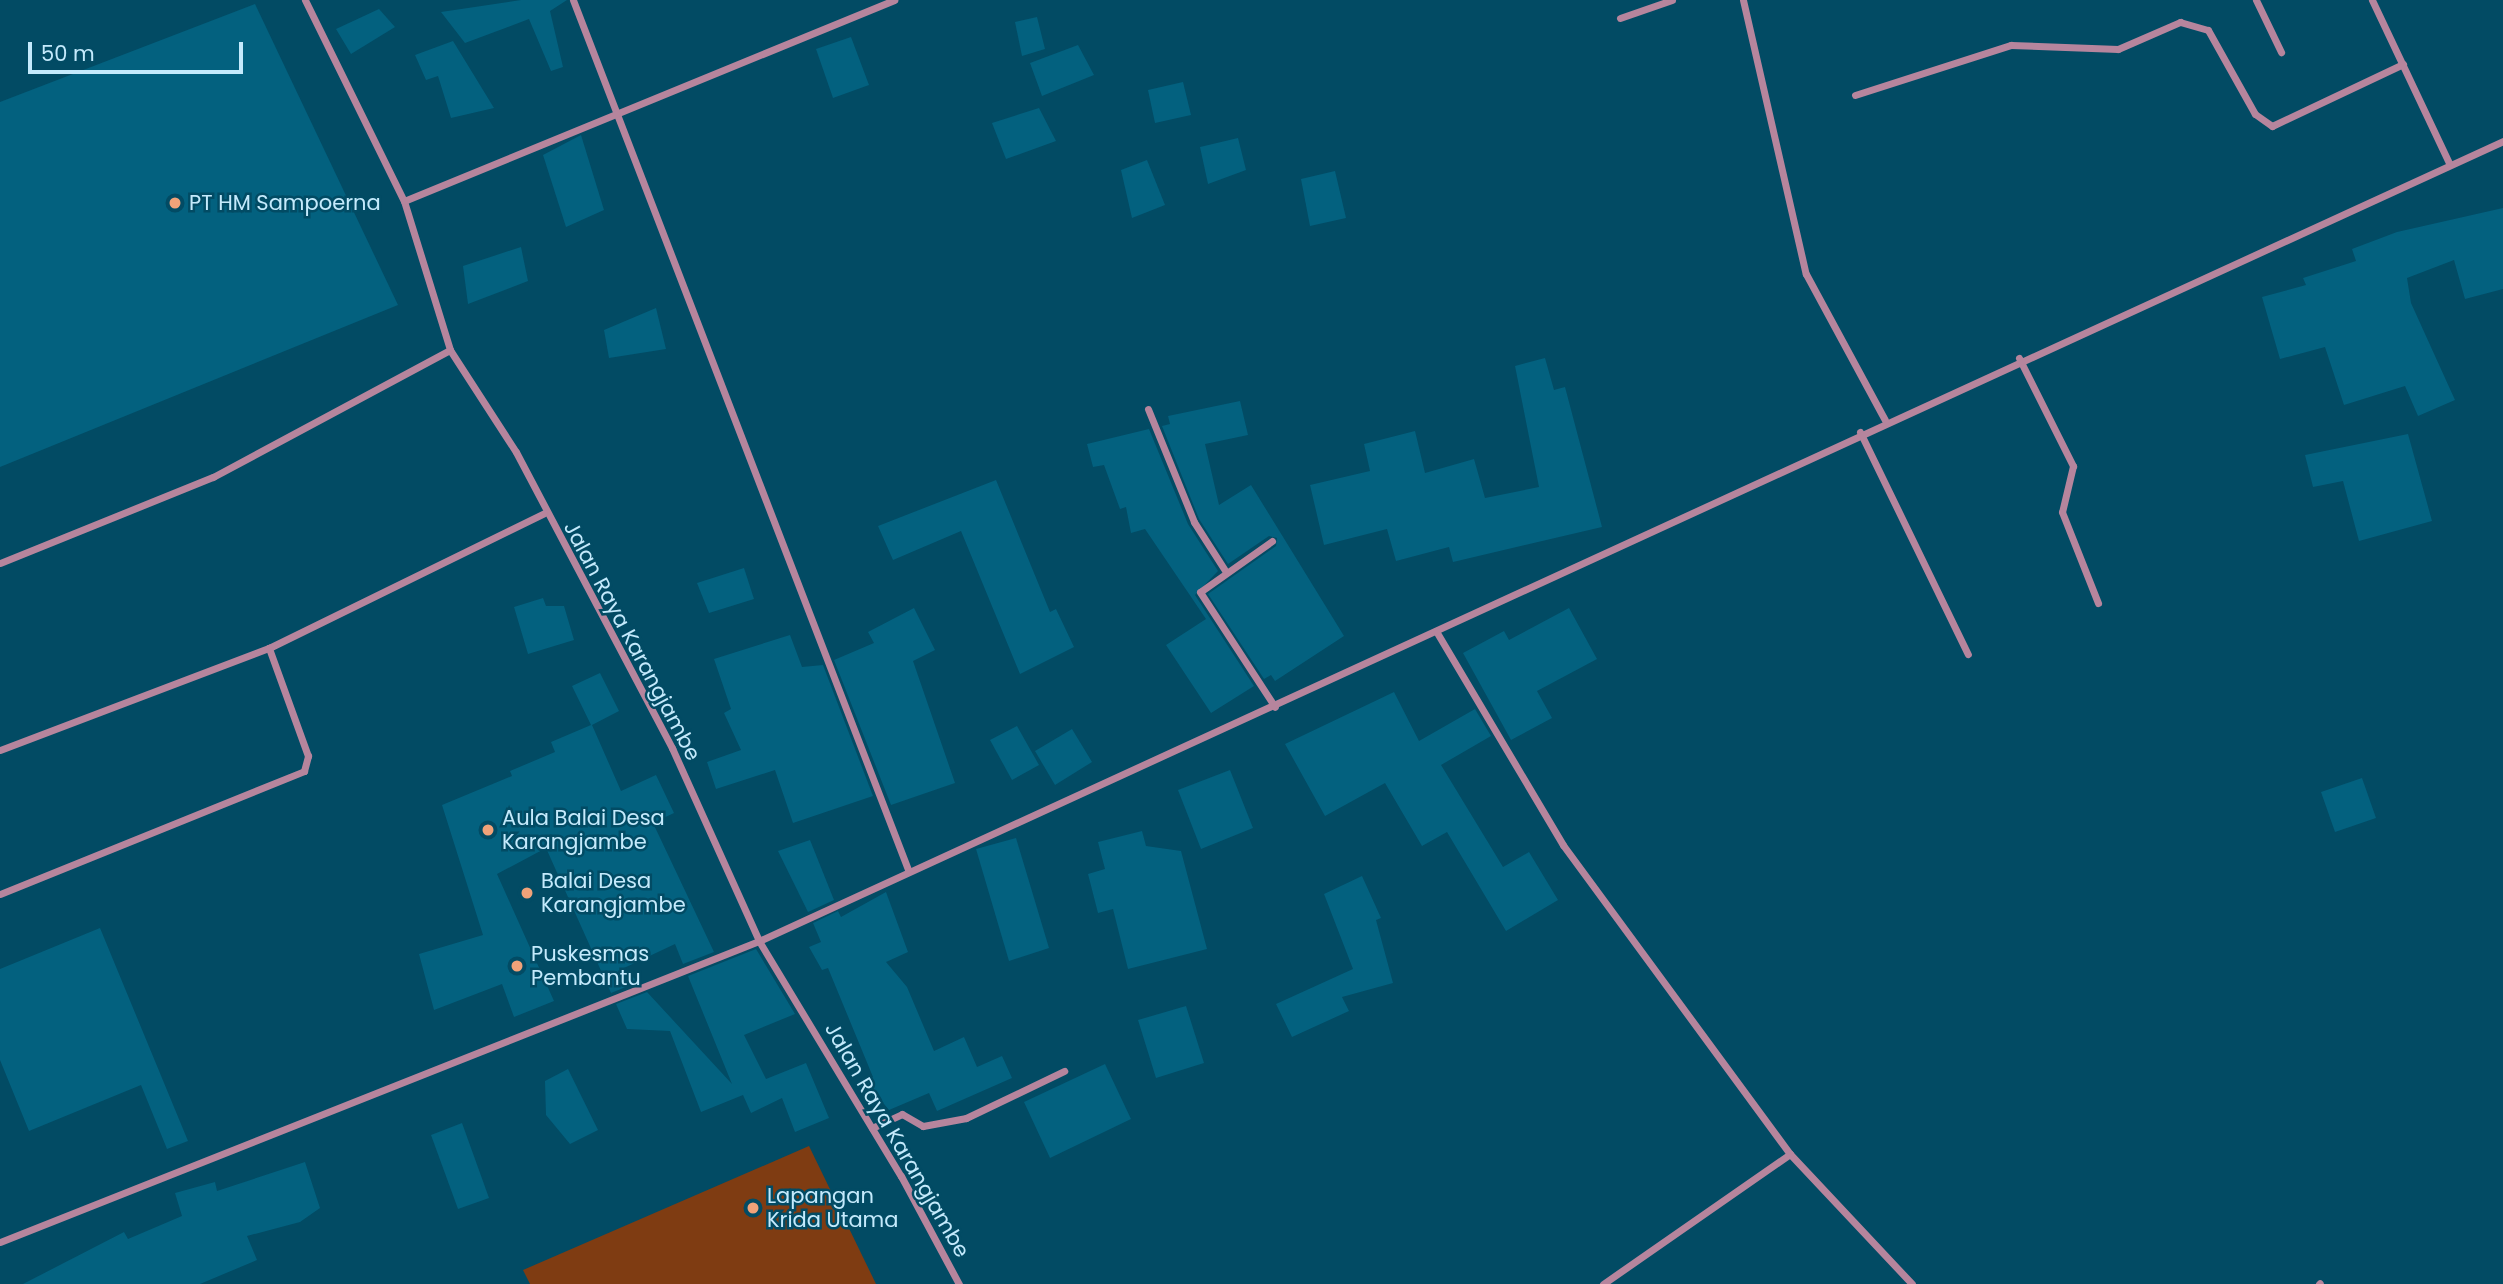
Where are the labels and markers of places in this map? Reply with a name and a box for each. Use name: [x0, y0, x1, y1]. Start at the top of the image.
place label: PT HM Sampoerna: [189, 190, 381, 216]
marker: PT HM Sampoerna: [167, 195, 183, 211]
place label: Aula Balai Desa Karangjambe: [502, 805, 665, 855]
marker: Aula Balai Desa Karangjambe: [480, 822, 496, 838]
place label: Balai Desa Karangjambe: [541, 868, 686, 918]
marker: Balai Desa Karangjambe: [519, 885, 535, 901]
place label: Puskesmas Pembantu: [531, 941, 649, 991]
marker: Puskesmas Pembantu: [509, 958, 525, 974]
place label: Lapangan Krida Utama: [767, 1183, 898, 1233]
marker: Lapangan Krida Utama: [745, 1200, 761, 1216]

